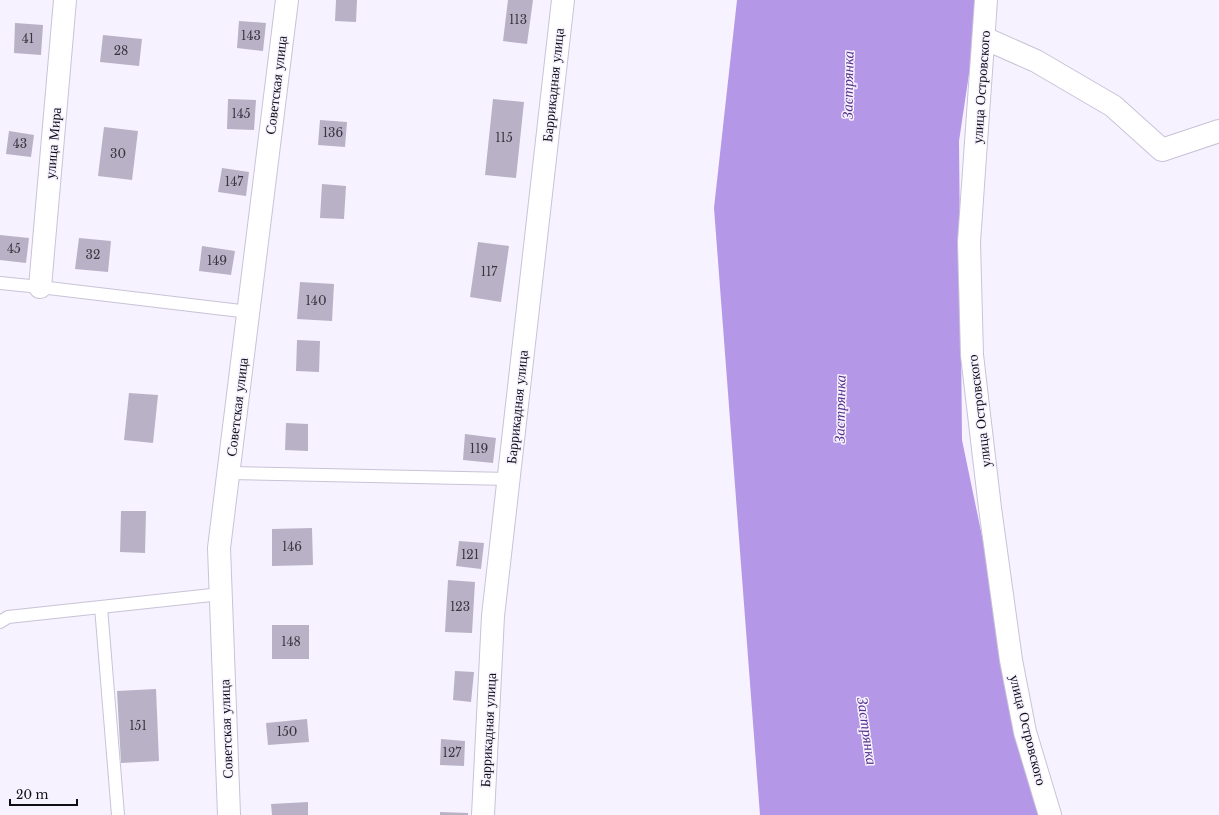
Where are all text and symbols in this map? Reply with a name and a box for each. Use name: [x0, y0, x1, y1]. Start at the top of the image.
house number: 113: [509, 12, 527, 27]
street label: Баррикадная улица: [538, 26, 568, 143]
house number: 143: [241, 28, 261, 43]
street label: улица Островского: [968, 30, 994, 144]
house number: 41: [22, 31, 34, 46]
street label: Советская улица: [261, 34, 291, 135]
house number: 28: [114, 43, 128, 58]
water label: Застрянка: [837, 51, 858, 119]
street label: улица Мира: [41, 106, 65, 180]
house number: 145: [231, 106, 251, 121]
house number: 136: [323, 125, 344, 140]
house number: 115: [495, 130, 513, 145]
house number: 43: [13, 136, 27, 151]
house number: 30: [110, 146, 126, 161]
house number: 147: [225, 174, 244, 189]
house number: 45: [7, 241, 21, 256]
house number: 32: [86, 247, 100, 262]
house number: 149: [207, 253, 227, 268]
house number: 117: [481, 264, 498, 279]
house number: 140: [306, 293, 326, 308]
street label: Баррикадная улица: [502, 348, 532, 465]
street label: улица Островского: [963, 354, 995, 468]
street label: Советская улица: [222, 356, 252, 457]
water label: Застрянка: [829, 375, 850, 443]
house number: 119: [470, 441, 488, 456]
house number: 146: [282, 539, 302, 554]
house number: 121: [461, 547, 479, 562]
house number: 123: [450, 599, 470, 614]
house number: 148: [281, 634, 301, 649]
street label: Баррикадная улица: [476, 672, 500, 788]
street label: улица Островского: [1006, 673, 1050, 787]
street label: Советская улица: [215, 678, 237, 779]
water label: Застрянка: [853, 696, 882, 766]
house number: 151: [129, 718, 147, 733]
house number: 150: [277, 724, 297, 739]
house number: 127: [443, 745, 462, 760]
scale bar: [10, 781, 77, 807]
text: 20 m: [16, 787, 48, 802]

